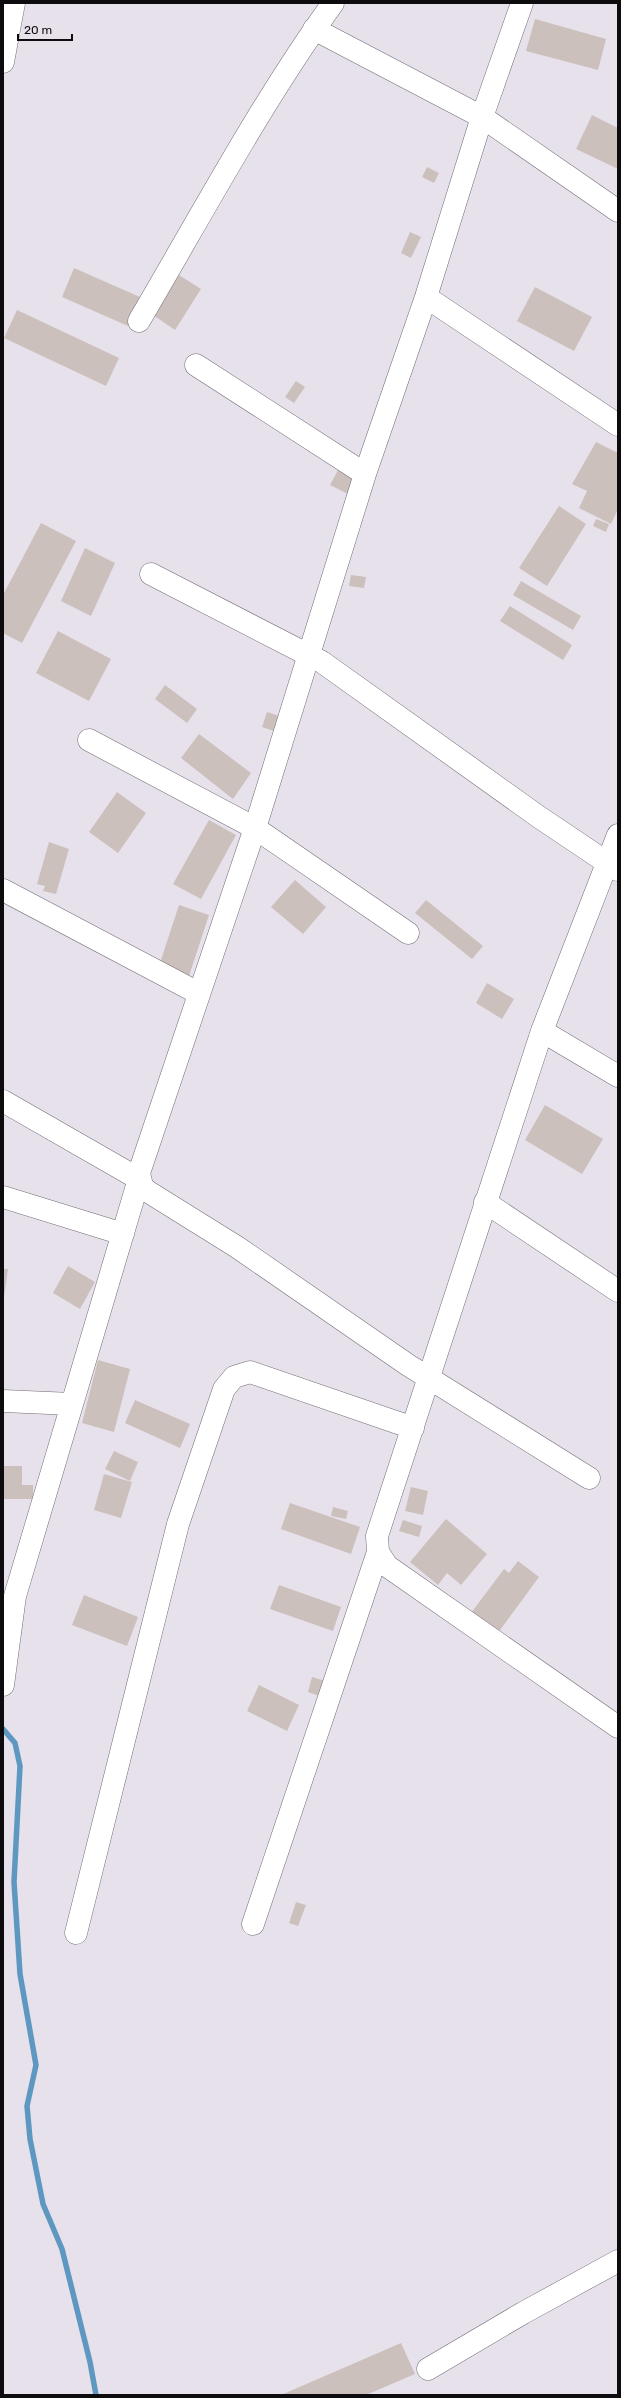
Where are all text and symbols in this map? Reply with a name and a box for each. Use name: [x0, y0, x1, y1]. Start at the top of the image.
scale bar: [18, 16, 72, 42]
text: 20 m: [24, 23, 52, 37]

